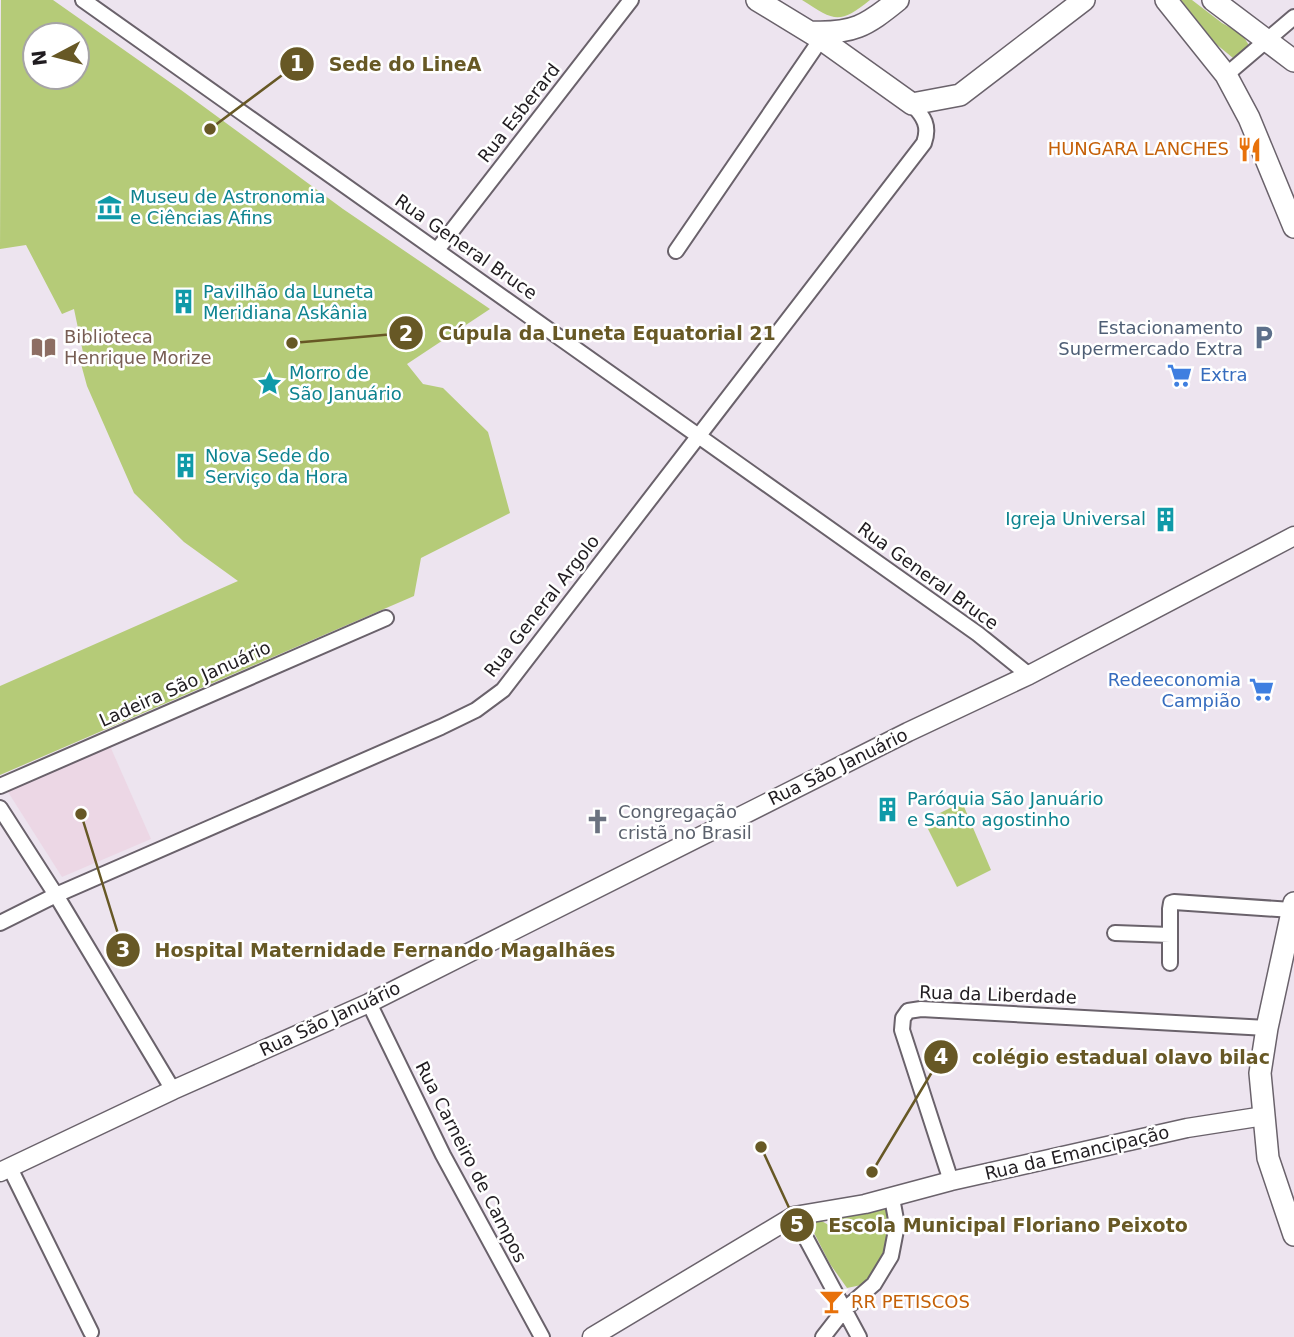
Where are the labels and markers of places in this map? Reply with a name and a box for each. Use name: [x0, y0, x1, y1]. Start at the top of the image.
callout: Sede do LineA: [280, 44, 495, 84]
restaurant icon: HUNGARA LANCHES: [1235, 135, 1263, 163]
place label: HUNGARA LANCHES: [1048, 138, 1229, 159]
place label: Museu de Astronomia e Ciências Afins: [130, 186, 326, 228]
museum icon: Museu de Astronomia e Ciências Afins: [96, 193, 124, 221]
place label: Pavilhão da Luneta Meridiana Askânia: [203, 281, 374, 323]
building icon: Pavilhão da Luneta Meridiana Askânia: [169, 288, 197, 316]
callout: Cúpula da Luneta Equatorial 21: [389, 313, 789, 353]
place label: Estacionamento Supermercado Extra: [1058, 317, 1243, 359]
parking icon: Estacionamento Supermercado Extra: [1249, 324, 1277, 352]
place label: Biblioteca Henrique Morize: [64, 326, 212, 368]
library icon: Biblioteca Henrique Morize: [30, 333, 58, 361]
supermarket icon: Extra: [1166, 361, 1194, 389]
place label: Morro de São Januário: [289, 362, 402, 404]
place label: Extra: [1200, 364, 1248, 385]
place icon: Morro de São Januário: [255, 369, 283, 397]
place label: Nova Sede do Serviço da Hora: [205, 445, 348, 487]
building icon: Nova Sede do Serviço da Hora: [171, 452, 199, 480]
building icon: Igreja Universal: [1152, 505, 1180, 533]
place label: Igreja Universal: [1005, 508, 1146, 529]
place label: Redeeconomia Campião: [1108, 669, 1241, 711]
supermarket icon: Redeeconomia Campião: [1247, 676, 1275, 704]
place label: Paróquia São Januário e Santo agostinho: [907, 788, 1103, 830]
building icon: Paróquia São Januário e Santo agostinho: [873, 795, 901, 823]
place label: Congregação cristã no Brasil: [618, 801, 752, 843]
church icon: Congregação cristã no Brasil: [584, 808, 612, 836]
callout: Hospital Maternidade Fernando Magalhães: [106, 930, 630, 970]
callout: colégio estadual olavo bilac: [924, 1037, 1284, 1077]
callout: Escola Municipal Floriano Peixoto: [780, 1205, 1202, 1245]
bar icon: RR PETISCOS: [817, 1288, 845, 1316]
place label: RR PETISCOS: [851, 1291, 970, 1312]

